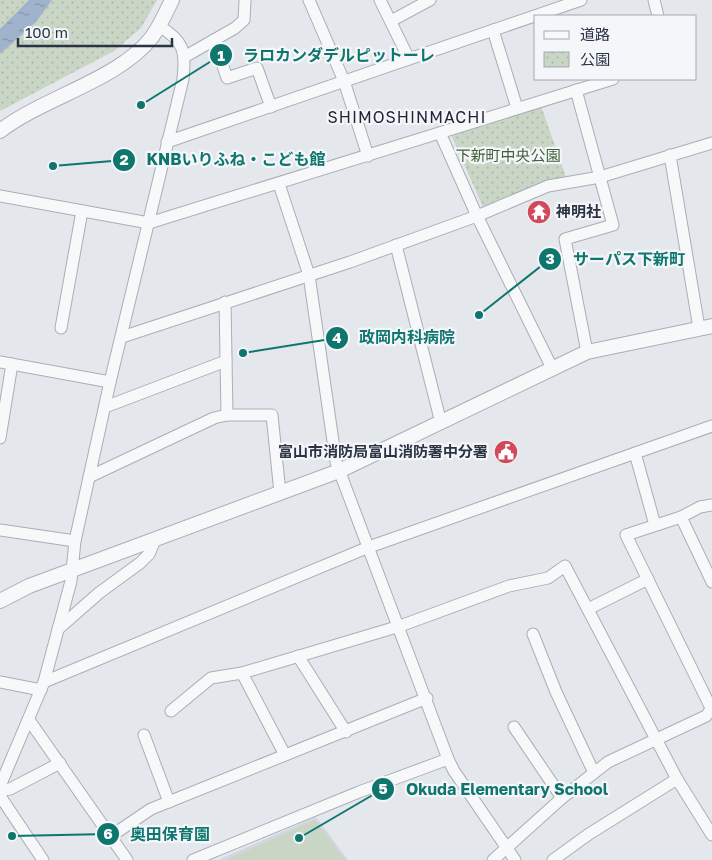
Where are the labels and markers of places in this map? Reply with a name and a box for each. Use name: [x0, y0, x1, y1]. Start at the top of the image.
callout: ラロカンダデルピットーレ: [208, 40, 445, 71]
callout: KNBいりふね・こども館: [111, 144, 335, 175]
temple icon: 神明社: [526, 199, 552, 225]
place label: 神明社: [555, 202, 601, 220]
callout: サーパス下新町: [538, 244, 695, 275]
callout: 政岡内科病院: [324, 322, 465, 353]
public building icon: 富山市消防局富山消防署中分署: [493, 439, 519, 465]
place label: 富山市消防局富山消防署中分署: [278, 442, 488, 460]
callout: Okuda Elementary School: [371, 773, 618, 804]
callout: 奥田保育園: [95, 818, 220, 849]

